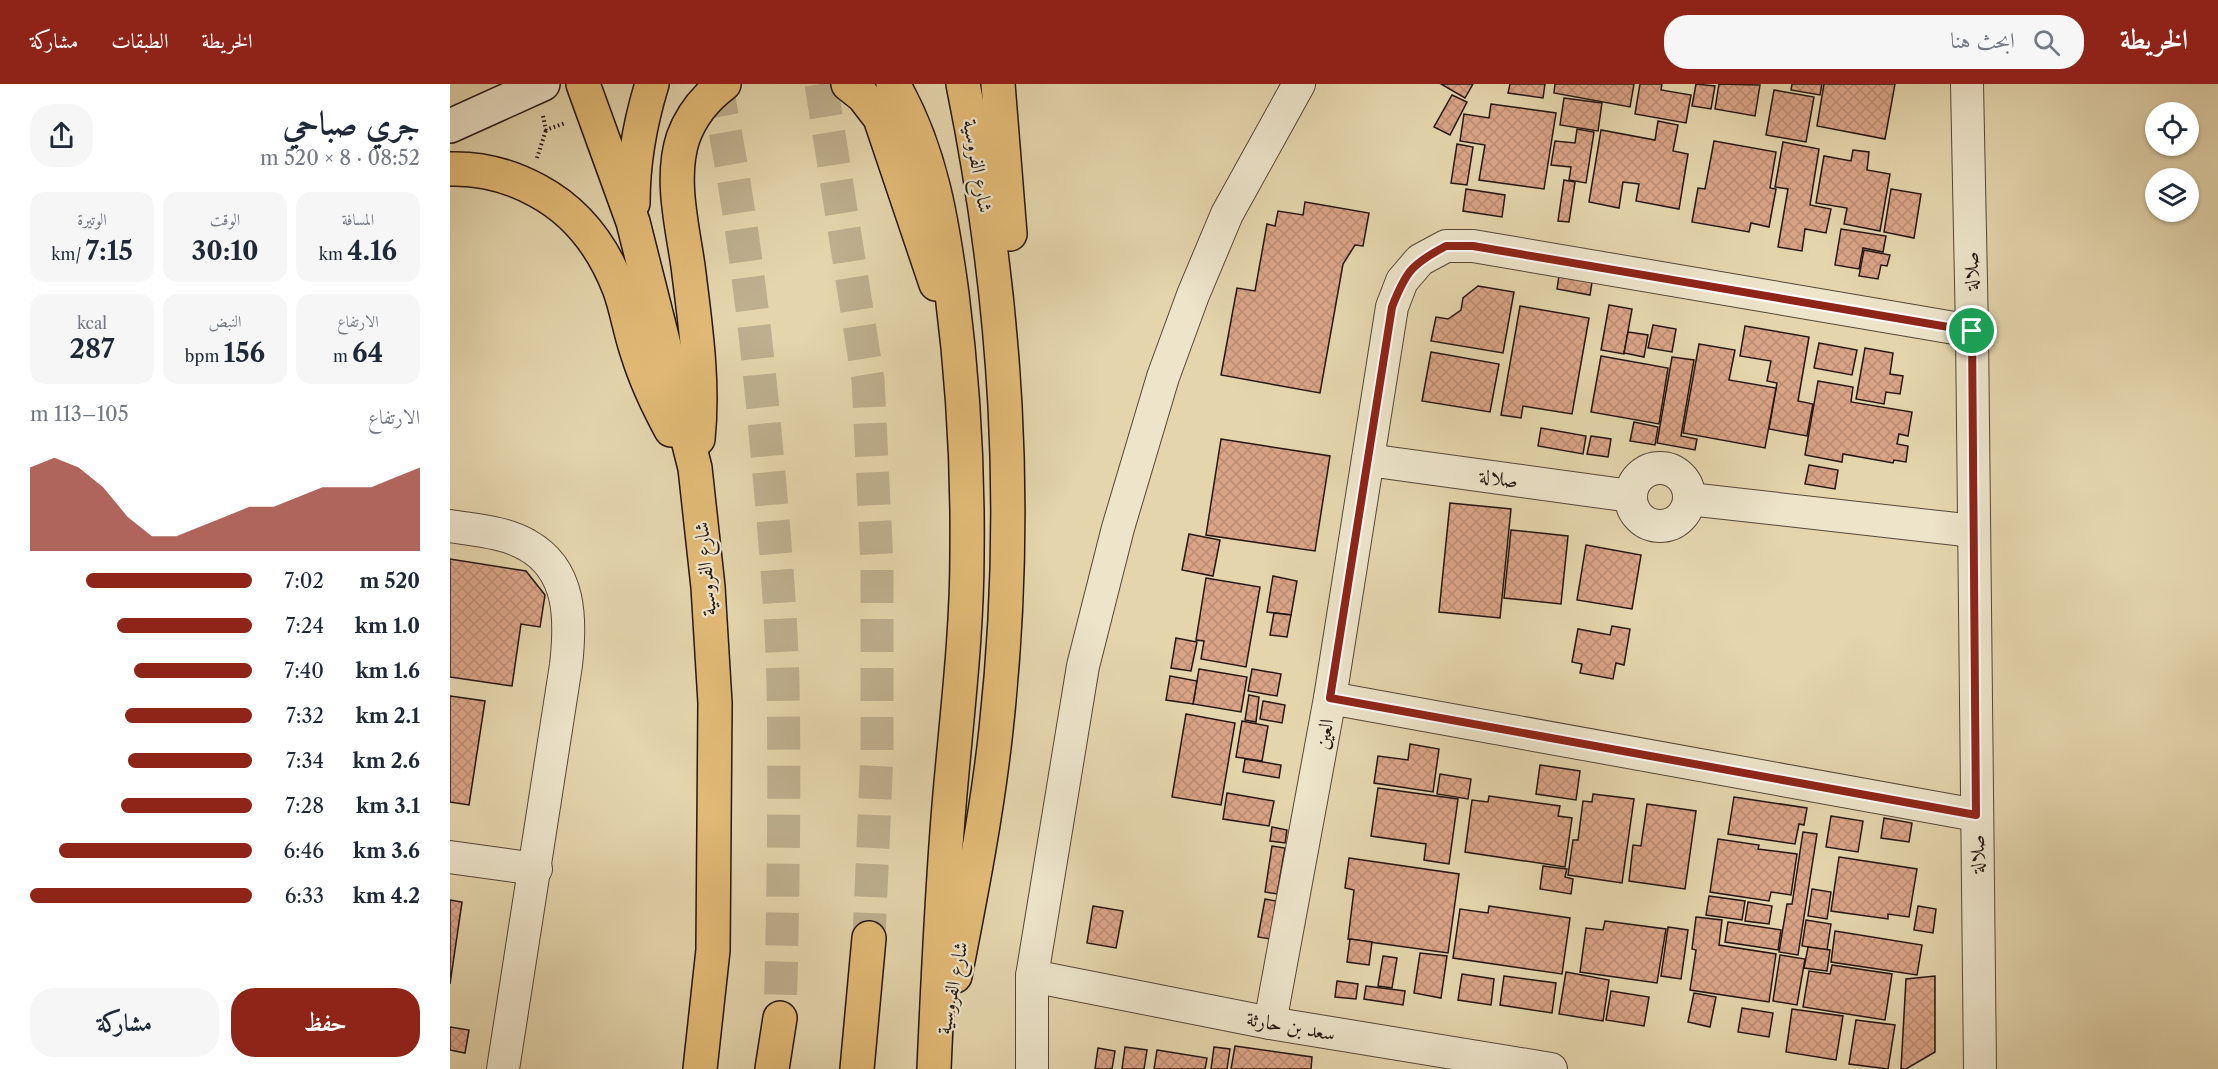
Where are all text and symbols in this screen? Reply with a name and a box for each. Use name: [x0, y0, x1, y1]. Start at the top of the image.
search box: [1664, 15, 2084, 69]
text: الخريطة: [2120, 22, 2188, 56]
icon: search: [2030, 26, 2063, 59]
text: ابحث هنا: [1950, 27, 2015, 54]
text: مشاركة: [30, 28, 78, 53]
text: الطبقات: [111, 28, 168, 53]
text: الخريطة: [201, 28, 253, 53]
map controls: [2145, 102, 2199, 222]
button: locate: [2145, 102, 2199, 156]
text: جري صباحي: [283, 103, 420, 144]
button: share: [30, 104, 93, 167]
street label: شارع الفروسية: [952, 118, 998, 215]
text: 08:52 · 8 × 520 m: [260, 146, 420, 170]
button: layers: [2145, 168, 2199, 222]
text: الوتيرة: [77, 209, 107, 229]
text: الوقت: [210, 209, 240, 229]
text: المسافة: [342, 209, 374, 229]
text: 7:15: [85, 235, 133, 267]
text: 30:10: [191, 235, 259, 267]
text: 4.16: [347, 235, 397, 267]
text: /km: [51, 244, 85, 264]
text: km: [319, 244, 347, 264]
street label: صلالة: [1959, 251, 1983, 292]
pin: [1946, 305, 1997, 356]
text: النبض: [209, 311, 241, 331]
text: الارتفاع: [337, 311, 379, 331]
text: kcal: [77, 313, 107, 333]
icon: arrive: [1955, 314, 1988, 347]
text: 287: [70, 333, 114, 365]
text: 156: [224, 337, 265, 369]
text: 64: [352, 337, 383, 369]
text: bpm: [185, 346, 224, 366]
text: m: [333, 346, 352, 366]
text: 105–113 m: [30, 402, 129, 426]
text: الارتفاع: [368, 405, 420, 429]
street label: صلالة: [1477, 463, 1520, 493]
street label: شارع الفروسية: [689, 521, 727, 617]
text: 7:02: [284, 569, 324, 593]
text: 520 m: [359, 569, 420, 593]
text: 7:24: [285, 614, 324, 638]
text: 1.0 km: [355, 614, 420, 638]
text: 7:40: [284, 659, 324, 683]
text: 1.6 km: [355, 659, 420, 683]
text: 7:32: [286, 704, 324, 728]
text: 2.1 km: [356, 704, 420, 728]
street label: العين: [1310, 717, 1338, 751]
text: 7:34: [286, 749, 324, 773]
text: 2.6 km: [353, 749, 420, 773]
text: 7:28: [285, 794, 324, 818]
text: 3.1 km: [356, 794, 420, 818]
street label: صلالة: [1965, 834, 1989, 875]
text: 6:46: [283, 839, 324, 863]
text: 3.6 km: [353, 839, 420, 863]
text: 6:33: [285, 884, 324, 908]
text: 4.2 km: [353, 884, 420, 908]
street label: شارع الفروسية: [931, 940, 979, 1038]
button: مشاركة: [30, 988, 219, 1057]
button: حفظ: [231, 988, 420, 1057]
street label: سعد بن حارثة: [1245, 1006, 1337, 1046]

